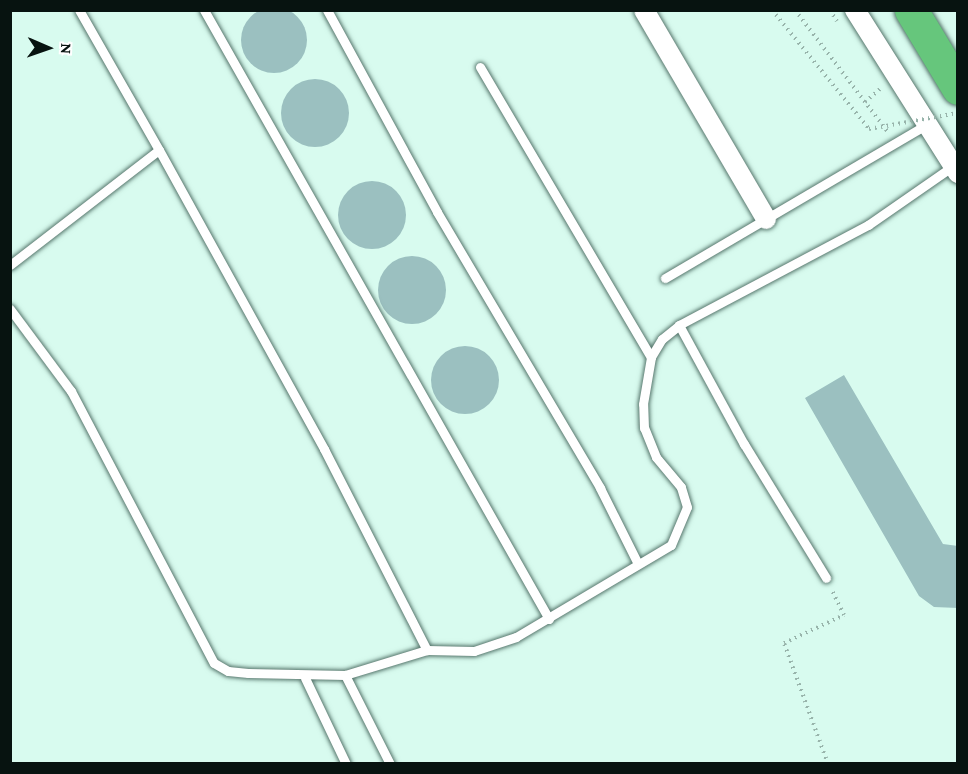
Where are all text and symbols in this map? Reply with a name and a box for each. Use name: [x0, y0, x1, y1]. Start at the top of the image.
north arrow: [18, 18, 78, 78]
text: N: [58, 43, 75, 54]

